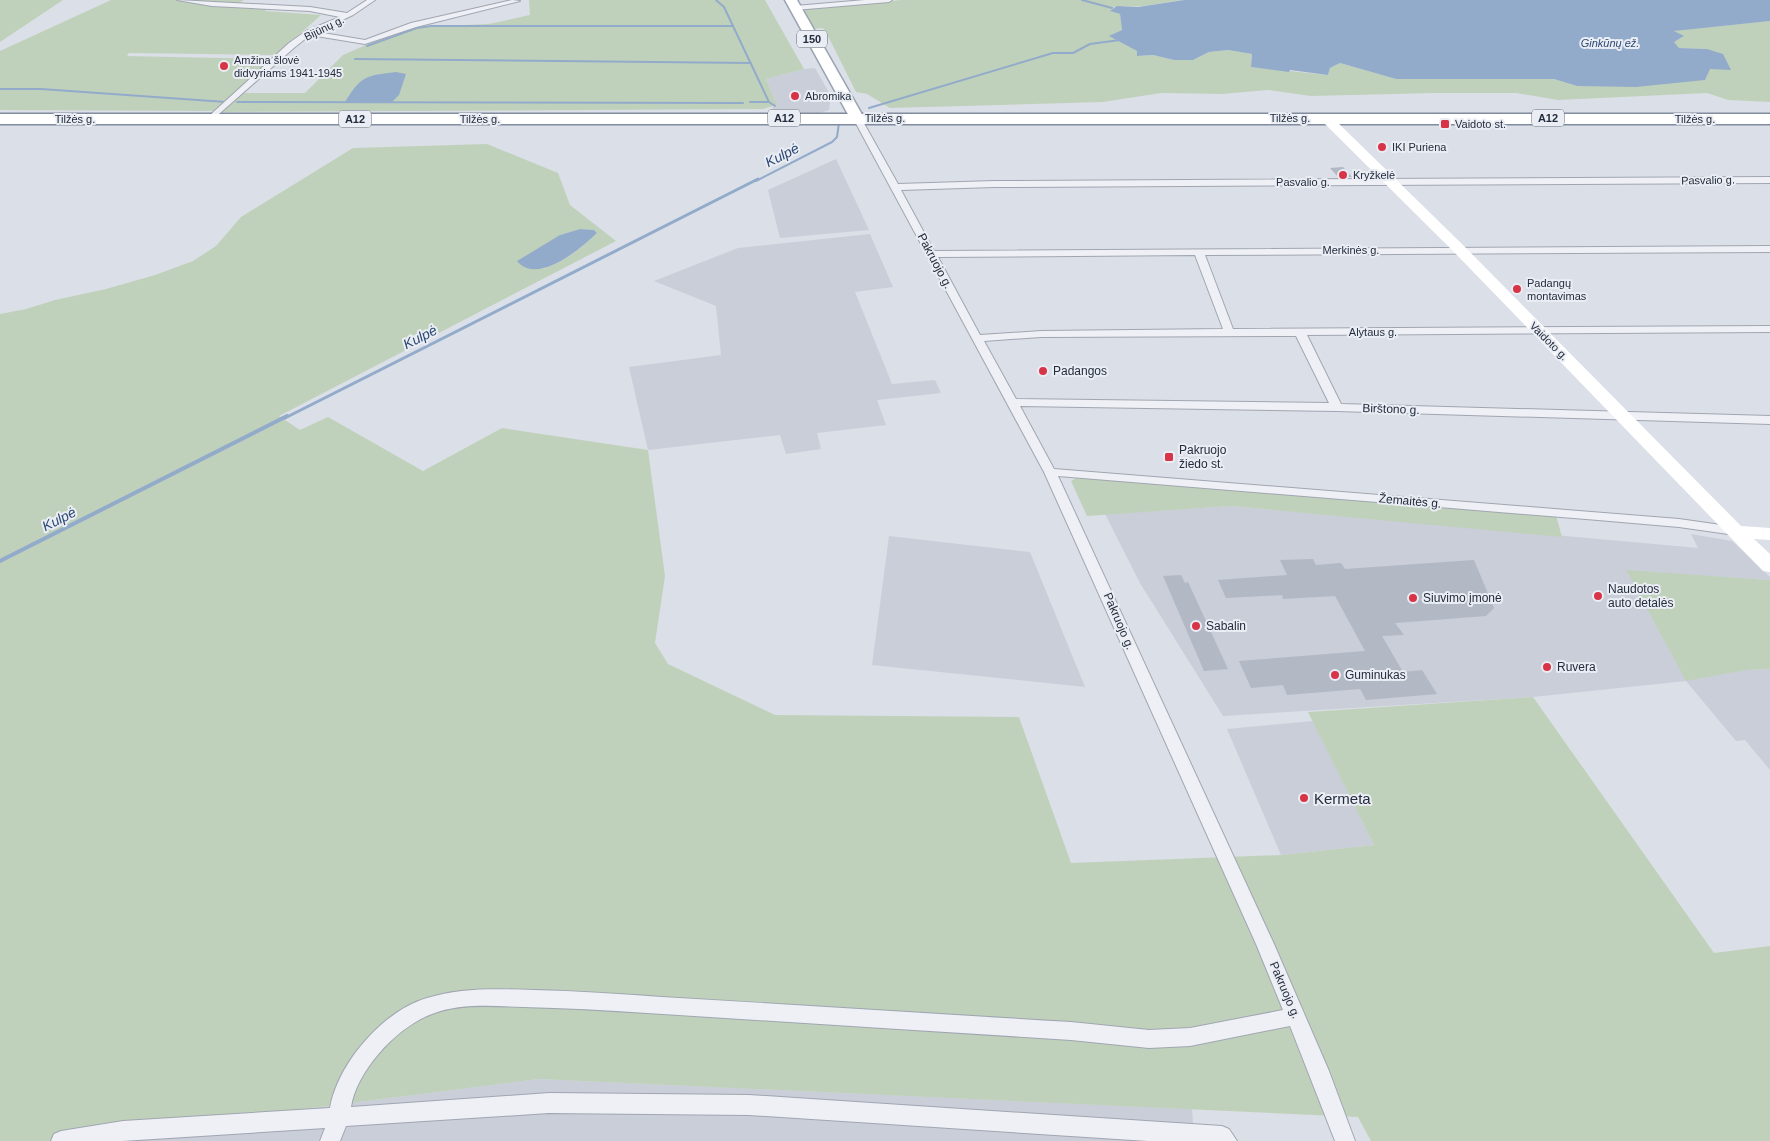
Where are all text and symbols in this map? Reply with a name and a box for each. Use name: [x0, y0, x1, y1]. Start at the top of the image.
street label: Bijūnų g.: [302, 13, 346, 43]
road number: 150: [797, 30, 827, 48]
water label: Ginkūnų ež.: [1581, 37, 1639, 49]
place label: Amžina šlovė didvyriams 1941-1945: [234, 54, 342, 79]
marker: Amžina šlovė didvyriams 1941-1945: [218, 60, 230, 72]
marker: Abromika: [789, 90, 801, 102]
place label: Abromika: [805, 90, 852, 102]
road number: A12: [339, 110, 371, 128]
road number: A12: [768, 110, 800, 126]
road number: A12: [1532, 110, 1564, 126]
street label: Tilžės g.: [865, 112, 905, 124]
street label: Tilžės g.: [1270, 112, 1310, 124]
street label: Tilžės g.: [55, 113, 95, 125]
street label: Tilžės g.: [460, 113, 500, 125]
street label: Tilžės g.: [1675, 113, 1715, 125]
marker: Vaidoto st.: [1439, 118, 1451, 130]
place label: Vaidoto st.: [1455, 118, 1506, 130]
water label: Kulpė: [762, 140, 802, 170]
marker: IKI Puriena: [1376, 141, 1388, 153]
place label: IKI Puriena: [1392, 141, 1447, 153]
marker: Kryžkelė: [1337, 169, 1349, 181]
place label: Kryžkelė: [1353, 169, 1395, 181]
street label: Pasvalio g.: [1681, 174, 1735, 186]
street label: Pasvalio g.: [1276, 176, 1330, 188]
street label: Pakruojo g.: [915, 231, 955, 291]
street label: Merkinės g.: [1323, 244, 1379, 256]
place label: Padangų montavimas: [1527, 277, 1587, 302]
marker: Padangų montavimas: [1511, 283, 1523, 295]
street label: Vaidoto g.: [1528, 320, 1570, 362]
water label: Kulpė: [400, 322, 440, 352]
street label: Alytaus g.: [1349, 326, 1397, 338]
place label: Padangos: [1053, 364, 1107, 378]
marker: Padangos: [1037, 365, 1049, 377]
street label: Birštono g.: [1362, 401, 1420, 417]
place label: Pakruojo žiedo st.: [1179, 443, 1227, 471]
marker: Pakruojo žiedo st.: [1163, 451, 1175, 463]
street label: Žemaitės g.: [1378, 490, 1442, 511]
water label: Kulpė: [39, 504, 79, 534]
place label: Naudotos auto detalės: [1608, 582, 1673, 610]
street label: Pakruojo g.: [1101, 590, 1137, 652]
marker: Naudotos auto detalės: [1592, 590, 1604, 602]
place label: Siuvimo įmonė: [1423, 591, 1502, 605]
marker: Siuvimo įmonė: [1407, 592, 1419, 604]
place label: Sabalin: [1206, 619, 1246, 633]
marker: Sabalin: [1190, 620, 1202, 632]
place label: Ruvera: [1557, 660, 1596, 674]
marker: Ruvera: [1541, 661, 1553, 673]
place label: Guminukas: [1345, 668, 1406, 682]
marker: Guminukas: [1329, 669, 1341, 681]
place label: Kermeta: [1314, 790, 1371, 807]
marker: Kermeta: [1298, 792, 1310, 804]
street label: Pakruojo g.: [1267, 959, 1303, 1021]

